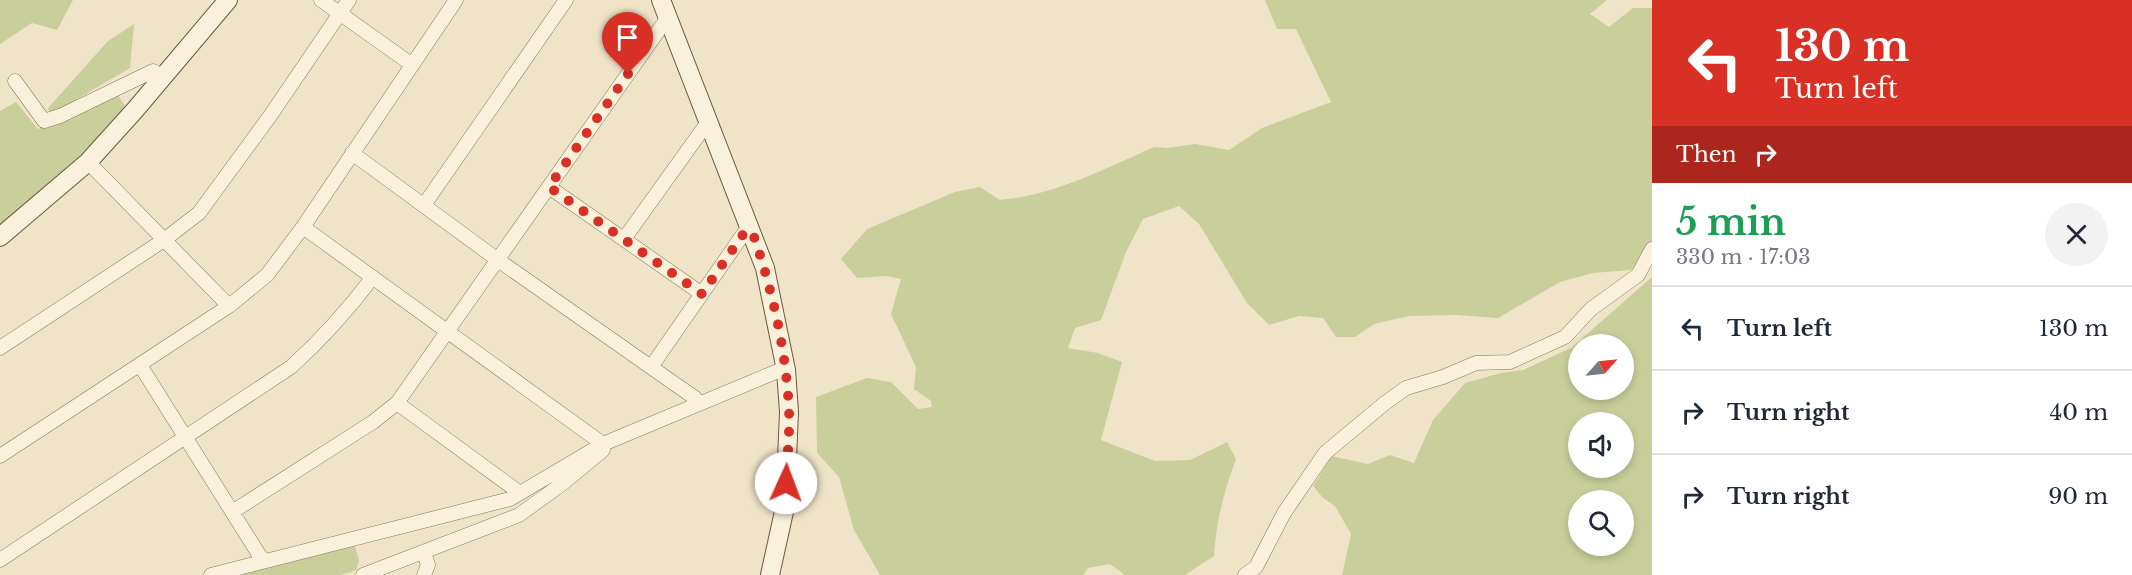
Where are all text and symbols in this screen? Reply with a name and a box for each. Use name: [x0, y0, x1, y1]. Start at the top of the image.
pin: [602, 12, 653, 74]
text: 130 m: [1775, 20, 1909, 72]
icon: arrive: [611, 21, 644, 54]
icon: left: [1676, 24, 1754, 102]
text: Turn left: [1775, 72, 1898, 105]
icon: right: [1749, 138, 1782, 171]
text: Then: [1676, 141, 1737, 168]
text: 5 min: [1676, 200, 1786, 245]
button: close: [2045, 203, 2108, 266]
text: 330 m · 17:03: [1676, 245, 1811, 269]
icon: left: [1676, 312, 1709, 345]
text: Turn left: [1727, 315, 1832, 342]
text: 130 m: [2039, 315, 2108, 342]
north arrow: [1568, 334, 1634, 400]
map controls: [1568, 334, 1634, 556]
icon: right: [1676, 396, 1709, 429]
text: Turn right: [1727, 399, 1849, 426]
text: 40 m: [2050, 399, 2108, 426]
button: sound: [1568, 412, 1634, 478]
position arrow: [754, 451, 818, 515]
icon: right: [1676, 480, 1709, 513]
text: Turn right: [1727, 483, 1849, 510]
text: 90 m: [2048, 483, 2108, 510]
button: search: [1568, 490, 1634, 556]

